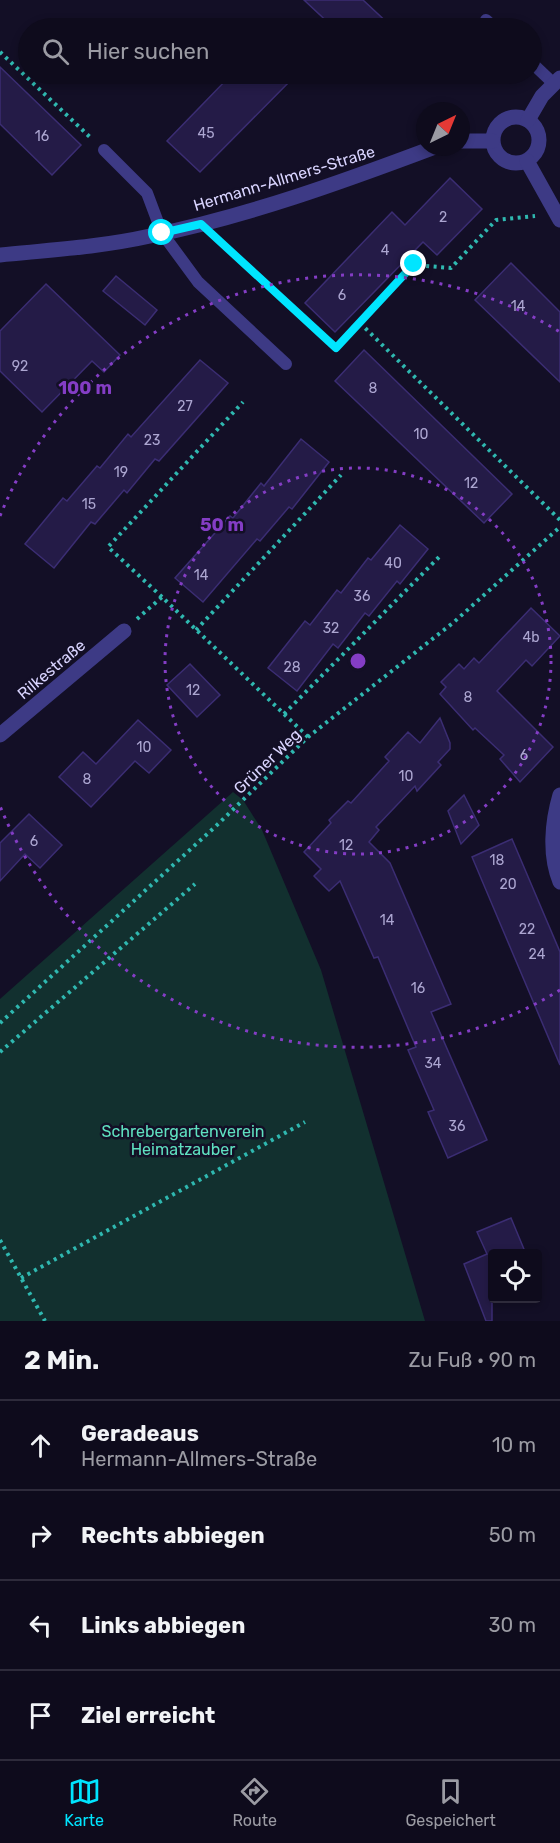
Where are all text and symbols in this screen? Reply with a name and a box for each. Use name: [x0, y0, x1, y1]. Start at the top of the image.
search box: [18, 18, 542, 84]
icon: search: [39, 35, 72, 68]
text: Hier suchen: [87, 38, 209, 65]
north arrow: [416, 102, 470, 156]
house number: 45: [197, 125, 215, 142]
house number: 16: [35, 128, 49, 145]
street label: Hermann-Allmers-Straße: [191, 142, 377, 215]
house number: 2: [439, 209, 447, 226]
route start: [148, 219, 174, 245]
house number: 4: [381, 242, 390, 259]
route end: [400, 250, 426, 276]
house number: 6: [338, 287, 346, 304]
house number: 14: [511, 298, 526, 315]
house number: 92: [12, 358, 28, 375]
text: 100 m: [58, 377, 112, 399]
house number: 8: [369, 380, 378, 397]
house number: 27: [177, 398, 193, 415]
house number: 10: [414, 426, 429, 443]
house number: 23: [144, 432, 160, 449]
house number: 19: [114, 464, 128, 481]
house number: 12: [464, 475, 478, 492]
house number: 15: [82, 496, 96, 513]
text: 50 m: [200, 514, 244, 536]
house number: 40: [384, 555, 402, 572]
house number: 14: [194, 567, 209, 584]
house number: 36: [354, 588, 370, 605]
house number: 32: [323, 620, 339, 637]
house number: 4b: [522, 629, 540, 646]
street label: Rilkestraße: [14, 636, 89, 703]
centre of rings: [348, 651, 368, 671]
house number: 28: [283, 659, 301, 676]
house number: 12: [186, 682, 200, 699]
house number: 8: [464, 689, 473, 706]
street label: Grüner Weg: [230, 725, 305, 798]
house number: 10: [137, 739, 152, 756]
house number: 6: [520, 747, 528, 764]
house number: 10: [399, 768, 414, 785]
house number: 8: [83, 771, 92, 788]
house number: 6: [30, 833, 38, 850]
house number: 12: [339, 837, 353, 854]
house number: 18: [490, 852, 505, 869]
house number: 20: [499, 876, 517, 893]
house number: 14: [380, 912, 395, 929]
house number: 22: [519, 921, 535, 938]
house number: 24: [529, 946, 546, 963]
house number: 16: [411, 980, 425, 997]
house number: 34: [424, 1055, 442, 1072]
house number: 36: [449, 1118, 465, 1135]
park label: Schrebergartenverein Heimatzauber: [102, 1122, 264, 1159]
map controls: [488, 1249, 542, 1303]
button: locate: [488, 1249, 542, 1303]
text: 2 Min.: [24, 1345, 100, 1376]
text: Zu Fuß · 90 m: [408, 1348, 536, 1372]
text: Geradeaus: [81, 1420, 199, 1447]
icon: ahead: [24, 1429, 57, 1462]
text: 10 m: [492, 1433, 536, 1457]
text: Hermann-Allmers-Straße: [81, 1447, 317, 1471]
icon: right: [24, 1519, 57, 1552]
text: Rechts abbiegen: [81, 1522, 265, 1549]
text: 50 m: [489, 1523, 536, 1547]
icon: left: [24, 1609, 57, 1642]
text: Links abbiegen: [81, 1612, 245, 1639]
text: 30 m: [489, 1613, 536, 1637]
icon: arrive: [24, 1699, 57, 1732]
text: Ziel erreicht: [81, 1702, 215, 1729]
tab: Karte: [64, 1775, 104, 1830]
tab: Route: [232, 1775, 277, 1830]
tab: Gespeichert: [405, 1775, 496, 1830]

